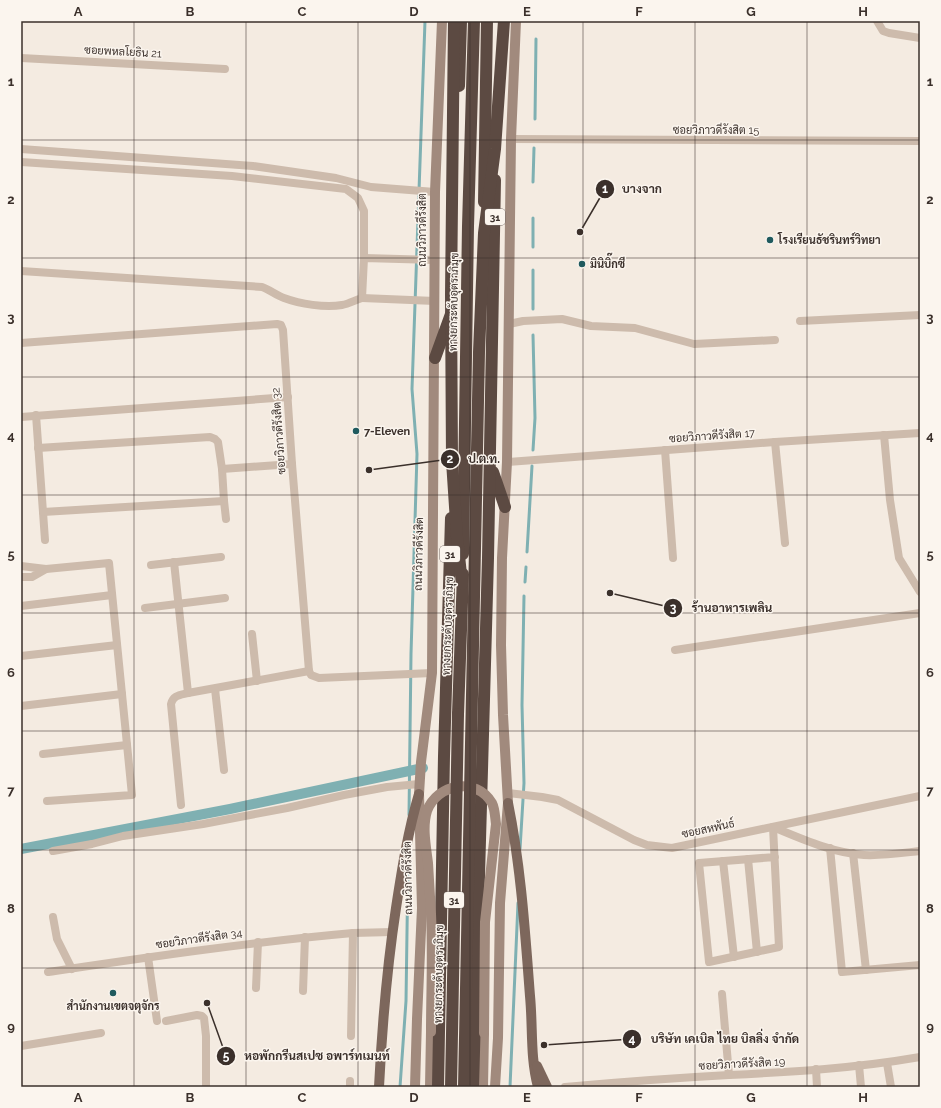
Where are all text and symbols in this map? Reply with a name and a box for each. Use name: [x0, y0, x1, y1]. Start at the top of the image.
text: A: [74, 4, 83, 19]
text: B: [186, 4, 195, 19]
text: C: [298, 4, 307, 19]
text: D: [409, 4, 419, 19]
text: E: [523, 4, 531, 19]
text: F: [635, 4, 643, 19]
text: G: [746, 4, 756, 19]
text: H: [858, 4, 868, 19]
street label: ซอยพหลโยธิน 21: [84, 41, 162, 61]
text: 1: [8, 74, 15, 89]
text: 1: [927, 74, 934, 89]
street label: ซอยวิภาวดีรังสิต 15: [673, 122, 759, 137]
callout: บางจาก: [595, 177, 670, 201]
text: 1: [602, 182, 608, 196]
text: บางจาก: [622, 182, 662, 196]
text: 2: [7, 192, 15, 207]
text: 2: [926, 192, 934, 207]
street label: ถนนวิภาวดีรังสิต: [414, 193, 429, 267]
road number: 31: [485, 209, 505, 225]
place label: โรงเรียนธัชรินทร์วิทยา: [777, 232, 881, 247]
marker: โรงเรียนธัชรินทร์วิทยา: [765, 235, 775, 245]
street label: ทางยกระดับอุตราภิมุข: [446, 252, 463, 352]
place label: มินิบิ๊กซี: [590, 252, 625, 271]
marker: มินิบิ๊กซี: [577, 259, 587, 269]
text: 3: [7, 310, 15, 325]
text: 3: [926, 310, 934, 325]
street label: ซอยวิภาวดีรังสิต 32: [267, 387, 289, 475]
place label: 7-Eleven: [364, 425, 410, 438]
street label: ซอยวิภาวดีรังสิต 17: [668, 425, 756, 445]
marker: 7-Eleven: [351, 426, 361, 436]
text: 4: [7, 428, 15, 443]
text: 4: [926, 428, 934, 443]
callout: ป.ต.ท.: [440, 447, 508, 471]
text: 2: [447, 452, 454, 466]
text: ป.ต.ท.: [468, 452, 500, 466]
street label: ถนนวิภาวดีรังสิต: [410, 517, 426, 591]
road number: 31: [440, 546, 460, 562]
text: 5: [7, 547, 15, 562]
text: 5: [926, 547, 934, 562]
street label: ทางยกระดับอุตราภิมุข: [439, 576, 458, 676]
callout: ร้านอาหารเพลิน: [663, 596, 780, 620]
text: ร้านอาหารเพลิน: [692, 600, 773, 615]
text: 3: [670, 601, 677, 615]
text: 6: [7, 665, 15, 680]
text: 6: [926, 665, 934, 680]
text: 7: [7, 783, 15, 798]
text: 7: [926, 783, 934, 798]
street label: ซอยสหพันธ์: [680, 815, 736, 841]
street label: ถนนวิภาวดีรังสิต: [399, 841, 415, 915]
road number: 31: [444, 892, 464, 908]
text: 8: [7, 901, 15, 916]
text: 8: [926, 901, 934, 916]
street label: ซอยวิภาวดีรังสิต 34: [155, 924, 243, 952]
street label: ทางยกระดับอุตราภิมุข: [431, 924, 448, 1024]
marker: สำนักงานเขตจตุจักร: [108, 988, 118, 998]
place label: สำนักงานเขตจตุจักร: [67, 999, 160, 1014]
text: 9: [7, 1019, 15, 1034]
text: 9: [926, 1019, 934, 1034]
callout: บริษัท เคเบิล ไทย บิลลิ่ง จำกัด: [622, 1027, 807, 1051]
text: บริษัท เคเบิล ไทย บิลลิ่ง จำกัด: [651, 1028, 799, 1046]
text: 4: [629, 1032, 636, 1046]
callout: หอพักกรีนสเปซ อพาร์ทเมนท์: [216, 1044, 398, 1068]
text: หอพักกรีนสเปซ อพาร์ทเมนท์: [244, 1048, 391, 1063]
text: 5: [223, 1049, 230, 1063]
street label: ซอยวิภาวดีรังสิต 19: [698, 1053, 786, 1073]
text: A: [74, 1090, 83, 1105]
text: B: [186, 1090, 195, 1105]
text: C: [298, 1090, 307, 1105]
text: D: [409, 1090, 419, 1105]
text: E: [523, 1090, 531, 1105]
text: F: [635, 1090, 643, 1105]
text: G: [746, 1090, 756, 1105]
text: H: [858, 1090, 868, 1105]

